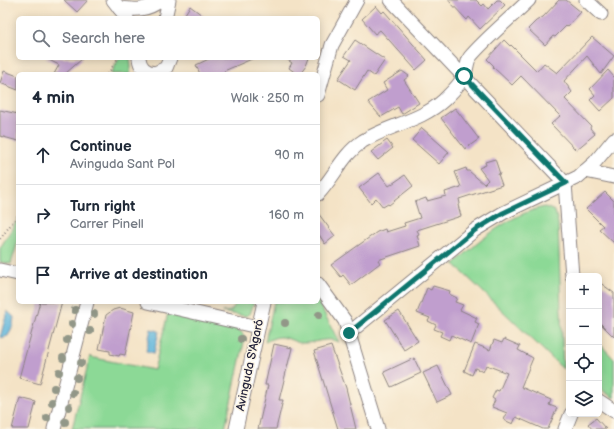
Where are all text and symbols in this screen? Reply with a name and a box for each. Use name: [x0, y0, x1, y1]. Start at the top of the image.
search box: [16, 16, 320, 60]
icon: search: [30, 27, 52, 49]
text: Search here: [62, 29, 145, 48]
route start: [455, 67, 473, 85]
text: 4 min: [32, 88, 75, 108]
text: Walk · 250 m: [231, 90, 304, 106]
text: Continue: [70, 137, 132, 156]
icon: ahead: [32, 144, 54, 166]
text: 90 m: [275, 147, 304, 163]
text: Avinguda Sant Pol: [70, 156, 175, 172]
text: Turn right: [70, 197, 135, 216]
icon: right: [32, 204, 54, 226]
text: 160 m: [269, 207, 304, 223]
text: Carrer Pinell: [70, 216, 144, 232]
icon: arrive: [32, 264, 54, 286]
text: Arrive at destination: [70, 265, 208, 284]
map controls: [566, 273, 602, 417]
button: +: [566, 273, 602, 309]
button: −: [566, 309, 602, 345]
street label: Avinguda S'Agaró: [233, 317, 267, 412]
route end: [340, 324, 358, 342]
button: locate: [566, 345, 602, 381]
button: layers: [566, 381, 602, 417]

